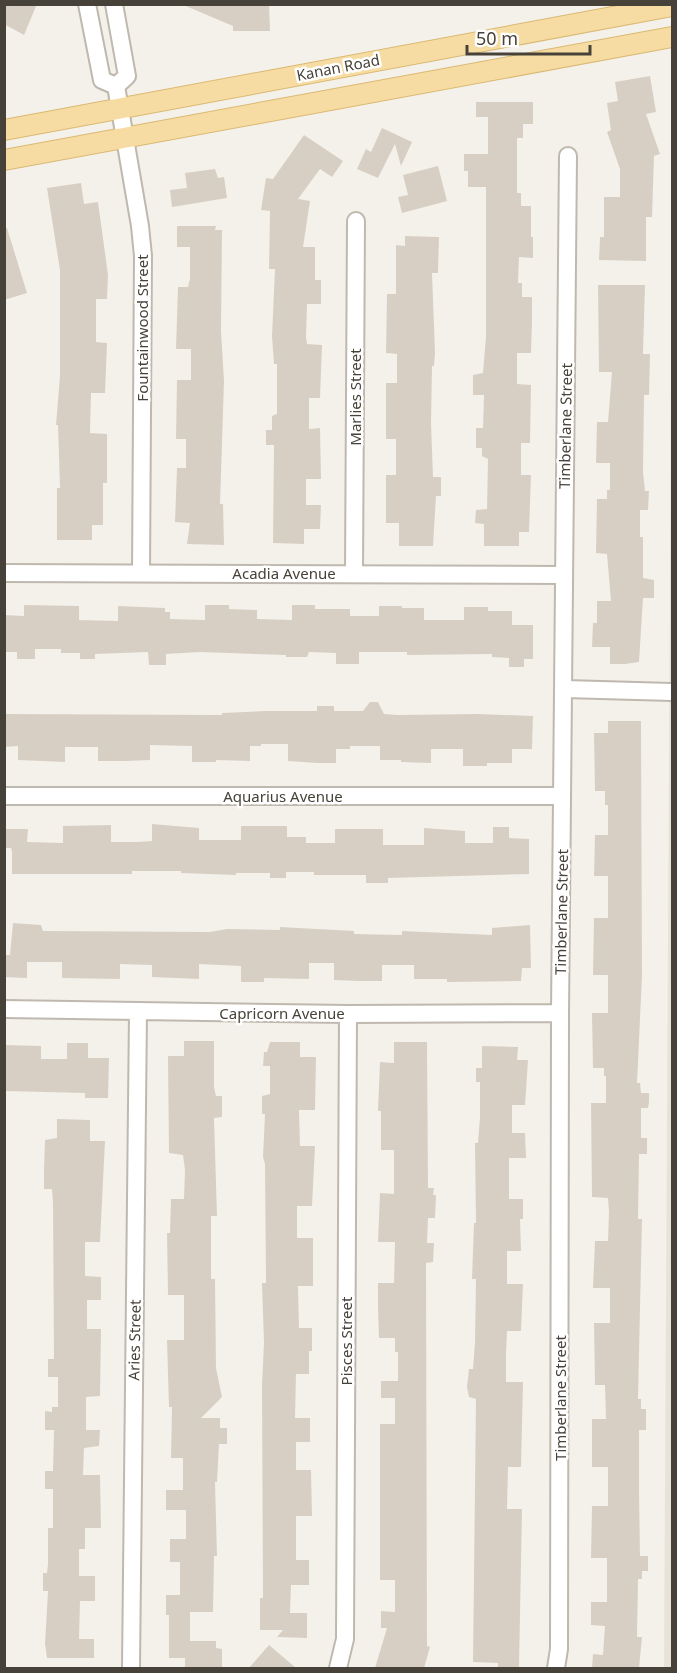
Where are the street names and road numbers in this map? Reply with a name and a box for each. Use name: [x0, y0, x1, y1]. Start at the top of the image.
street label: Kanan Road: [295, 49, 381, 85]
street label: Fountainwood Street: [132, 254, 152, 402]
street label: Marlies Street: [345, 348, 365, 446]
street label: Timberlane Street: [554, 362, 576, 489]
street label: Acadia Avenue: [232, 563, 336, 583]
street label: Aquarius Avenue: [223, 786, 343, 806]
street label: Timberlane Street: [550, 848, 572, 975]
street label: Capricorn Avenue: [219, 1003, 345, 1023]
street label: Pisces Street: [336, 1296, 356, 1385]
street label: Aries Street: [123, 1299, 145, 1381]
street label: Timberlane Street: [550, 1334, 570, 1461]

